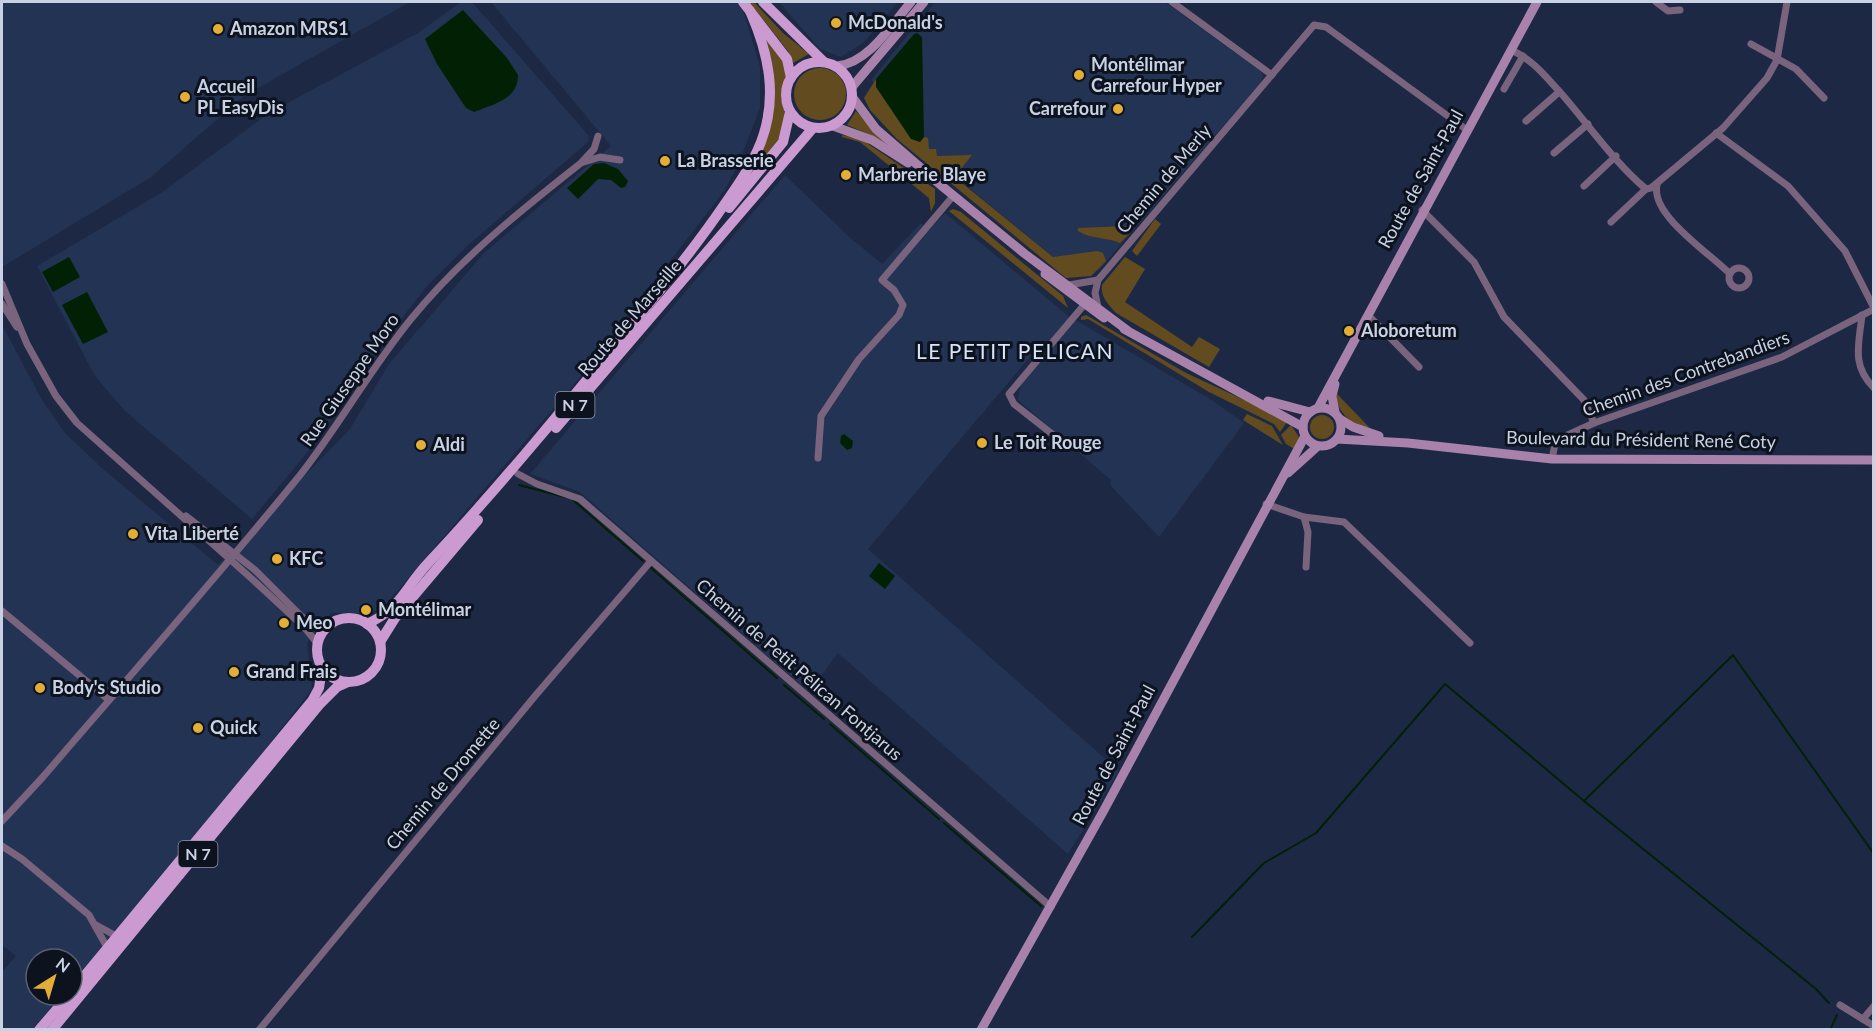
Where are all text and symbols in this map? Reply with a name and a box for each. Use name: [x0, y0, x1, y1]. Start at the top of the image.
place label: McDonald's: [848, 11, 943, 33]
marker: McDonald's: [829, 16, 843, 30]
place label: Amazon MRS1: [229, 17, 349, 39]
marker: Amazon MRS1: [211, 22, 225, 36]
place label: Montélimar Carrefour Hyper: [1091, 53, 1222, 96]
marker: Montélimar Carrefour Hyper: [1072, 68, 1086, 82]
place label: Accueil PL EasyDis: [196, 75, 284, 118]
marker: Accueil PL EasyDis: [178, 90, 192, 104]
place label: Carrefour: [1029, 97, 1106, 119]
marker: Carrefour: [1111, 102, 1125, 116]
street label: Route de Saint-Paul: [1373, 105, 1467, 252]
street label: Chemin de Merly: [1111, 119, 1216, 237]
place label: La Brasserie: [677, 149, 774, 171]
marker: La Brasserie: [658, 154, 672, 168]
place label: Marbrerie Blaye: [858, 163, 986, 185]
marker: Marbrerie Blaye: [839, 168, 853, 182]
street label: Route de Marseille: [573, 255, 686, 380]
street label: Rue Giuseppe Moro: [295, 309, 403, 450]
place label: Aloboretum: [1360, 319, 1457, 341]
marker: Aloboretum: [1342, 324, 1356, 338]
street label: Chemin des Contrebandiers: [1579, 325, 1792, 421]
district label: LE PETIT PELICAN: [916, 338, 1114, 363]
road number: N 7: [556, 392, 594, 418]
street label: Boulevard du Président René Coty: [1506, 426, 1777, 452]
place label: Le Toit Rouge: [994, 431, 1102, 453]
place label: Aldi: [432, 433, 465, 455]
marker: Le Toit Rouge: [975, 436, 989, 450]
marker: Aldi: [414, 438, 428, 452]
place label: Vita Liberté: [144, 522, 239, 544]
marker: Vita Liberté: [126, 527, 140, 541]
place label: KFC: [289, 547, 323, 569]
marker: KFC: [270, 552, 284, 566]
street label: Chemin de Petit Pélican Fontjarus: [692, 574, 907, 765]
place label: Montélimar: [378, 598, 472, 620]
marker: Montélimar: [359, 603, 373, 617]
place label: Meo: [296, 611, 333, 633]
marker: Meo: [277, 616, 291, 630]
place label: Grand Frais: [246, 660, 337, 682]
marker: Grand Frais: [227, 665, 241, 679]
place label: Body's Studio: [52, 676, 161, 698]
marker: Body's Studio: [33, 681, 47, 695]
street label: Route de Saint-Paul: [1067, 681, 1159, 828]
street label: Chemin de Dromette: [381, 713, 504, 854]
place label: Quick: [210, 716, 258, 738]
marker: Quick: [191, 721, 205, 735]
road number: N 7: [178, 841, 218, 867]
north arrow: [24, 947, 84, 1007]
text: N: [53, 953, 74, 976]

